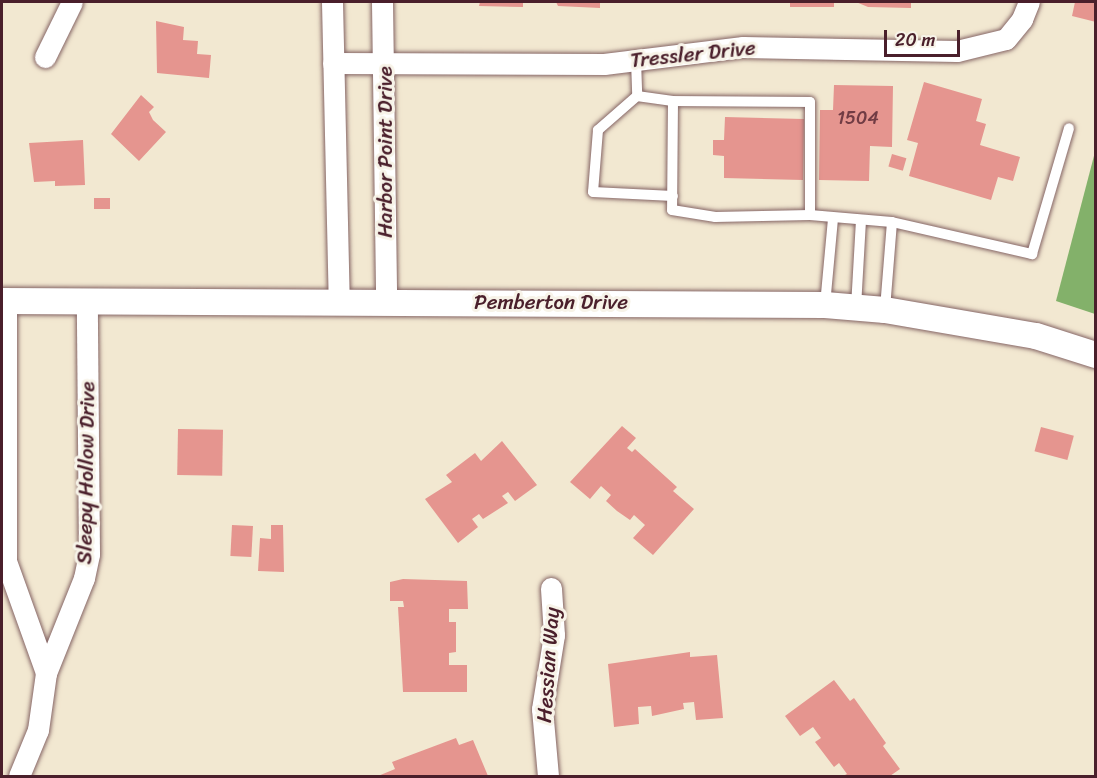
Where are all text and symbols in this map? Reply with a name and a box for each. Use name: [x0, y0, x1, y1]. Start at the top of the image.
scale bar: [887, 18, 964, 56]
text: 20 m: [895, 24, 935, 56]
street label: Tressler Drive: [629, 35, 757, 73]
street label: Harbor Point Drive: [372, 66, 398, 238]
house number: 1504: [837, 107, 879, 129]
street label: Pemberton Drive: [474, 289, 628, 315]
street label: Sleepy Hollow Drive: [72, 381, 100, 565]
street label: Hessian Way: [531, 606, 565, 724]

